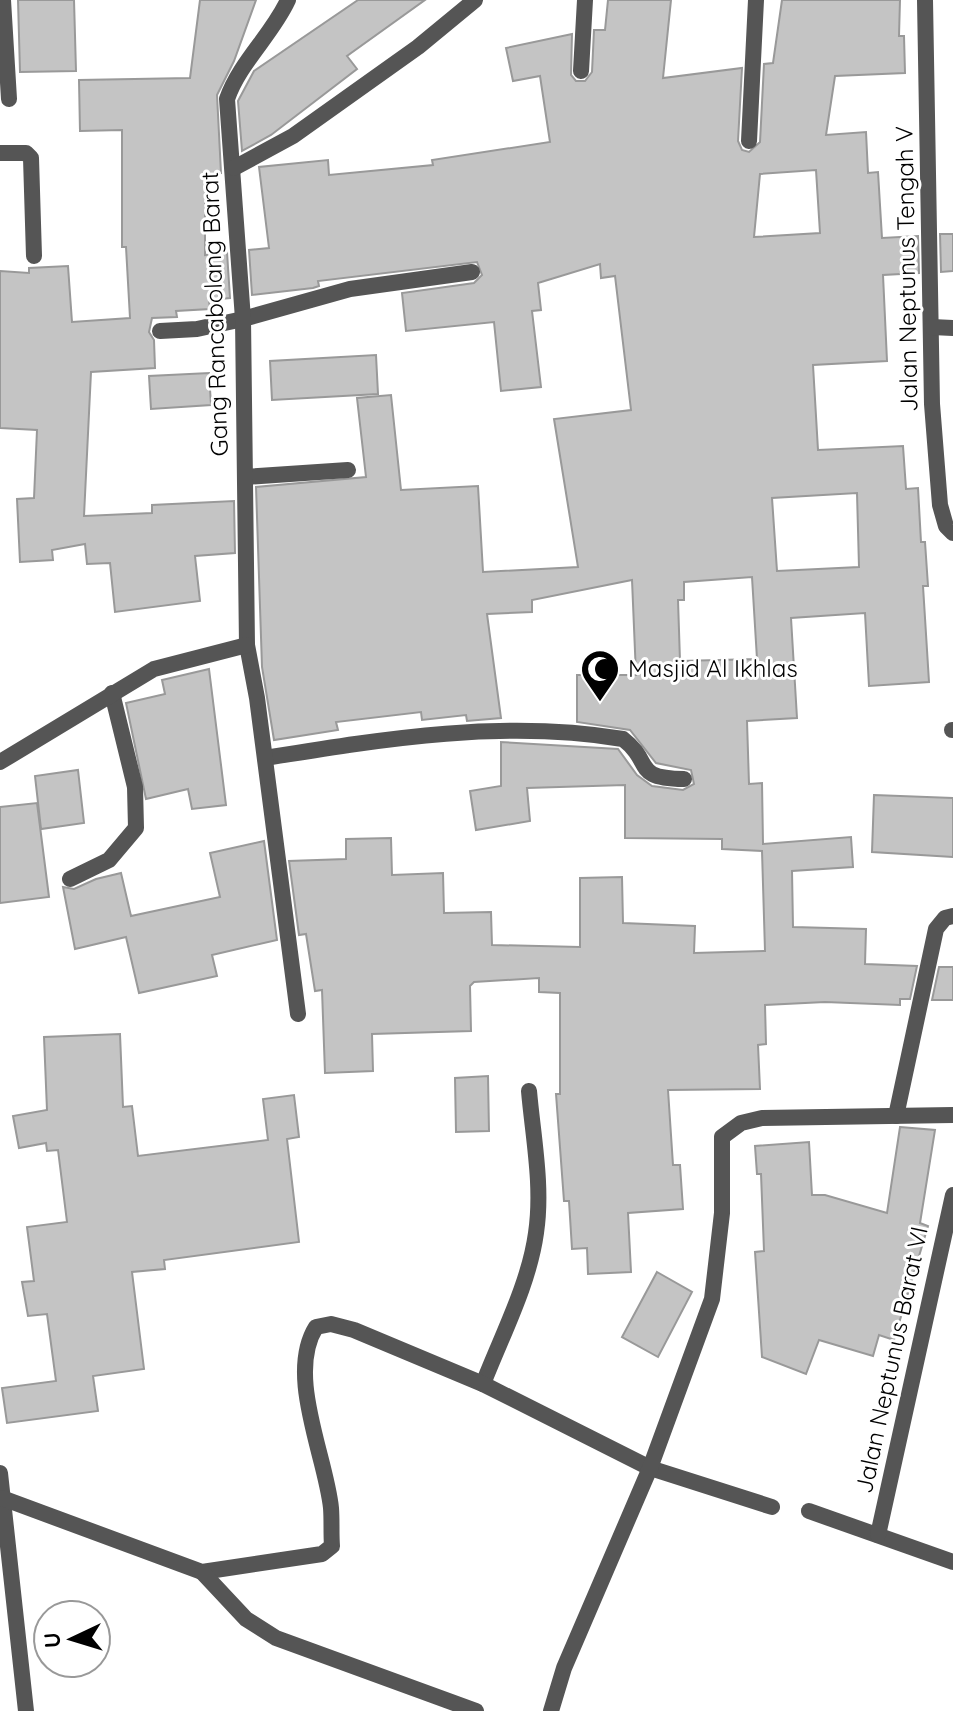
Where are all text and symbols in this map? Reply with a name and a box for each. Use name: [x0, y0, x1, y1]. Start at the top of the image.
street label: Jalan Neptunus Tengah V: [889, 126, 923, 412]
street label: Gang Rancabolang Barat: [194, 171, 234, 457]
mosque icon: Masjid Al Ikhlas: [579, 648, 621, 703]
place label: Masjid Al Ikhlas: [628, 653, 798, 683]
street label: Jalan Neptunus Barat VI: [848, 1224, 934, 1496]
north arrow: [32, 1599, 112, 1679]
text: U: [38, 1632, 67, 1649]

